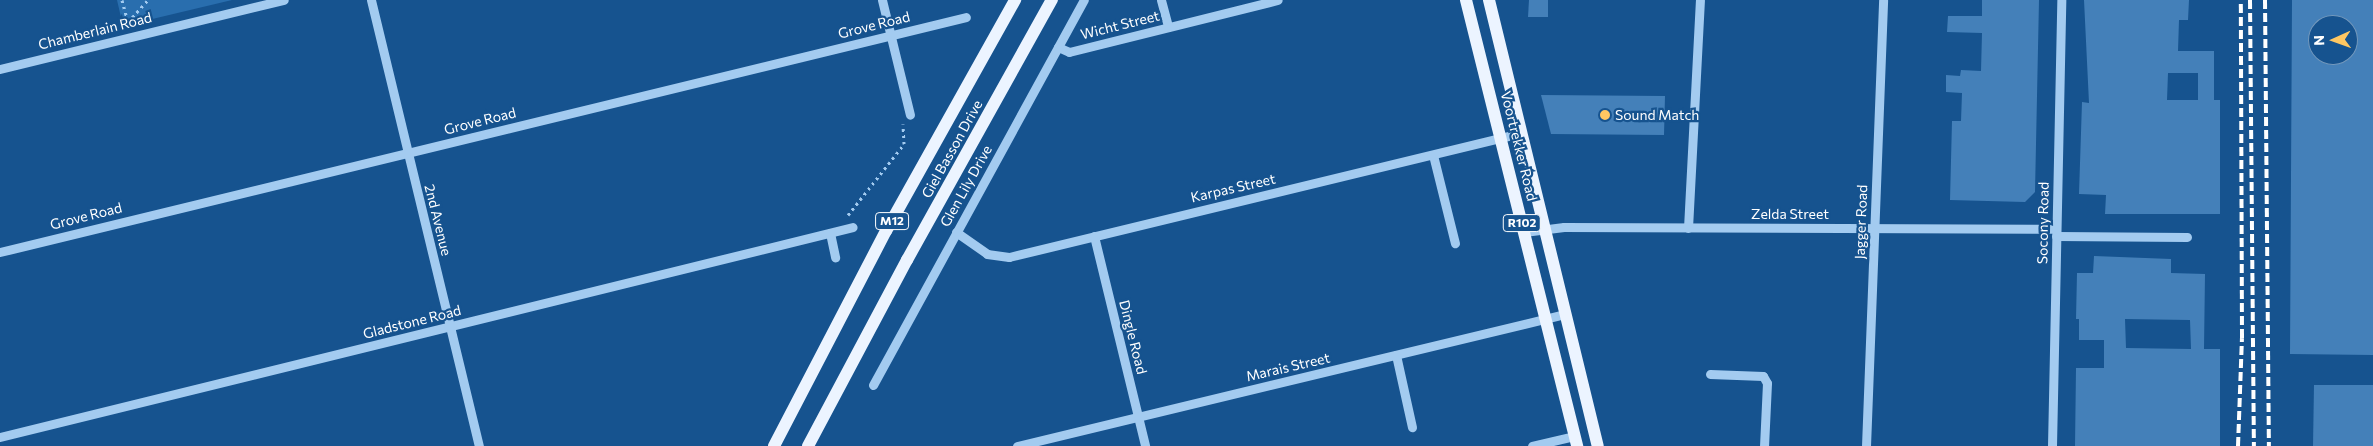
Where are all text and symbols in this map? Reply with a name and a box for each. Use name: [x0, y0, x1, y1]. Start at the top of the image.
street label: Wicht Street: [1079, 7, 1161, 43]
street label: Grove Road: [836, 8, 912, 42]
street label: Chamberlain Road: [37, 9, 153, 53]
north arrow: [2308, 15, 2358, 65]
text: N: [2310, 35, 2327, 46]
street label: Voortrekker Road: [1497, 89, 1541, 203]
street label: Giel Basson Drive: [918, 97, 986, 201]
street label: Grove Road: [442, 104, 518, 138]
place label: Sound Match: [1615, 107, 1699, 123]
marker: Sound Match: [1599, 109, 1611, 121]
street label: Glen Lily Drive: [937, 142, 995, 230]
street label: Karpas Street: [1189, 170, 1277, 206]
street label: 2nd Avenue: [421, 182, 455, 258]
street label: Socony Road: [2034, 182, 2052, 264]
street label: Jagger Road: [1851, 184, 1871, 260]
street label: Grove Road: [48, 199, 124, 233]
street label: Zelda Street: [1751, 206, 1829, 222]
road number: M12: [874, 212, 910, 230]
road number: R102: [1502, 214, 1542, 232]
street label: Dingle Road: [1116, 298, 1150, 376]
street label: Gladstone Road: [361, 302, 463, 342]
street label: Marais Street: [1244, 349, 1332, 385]

